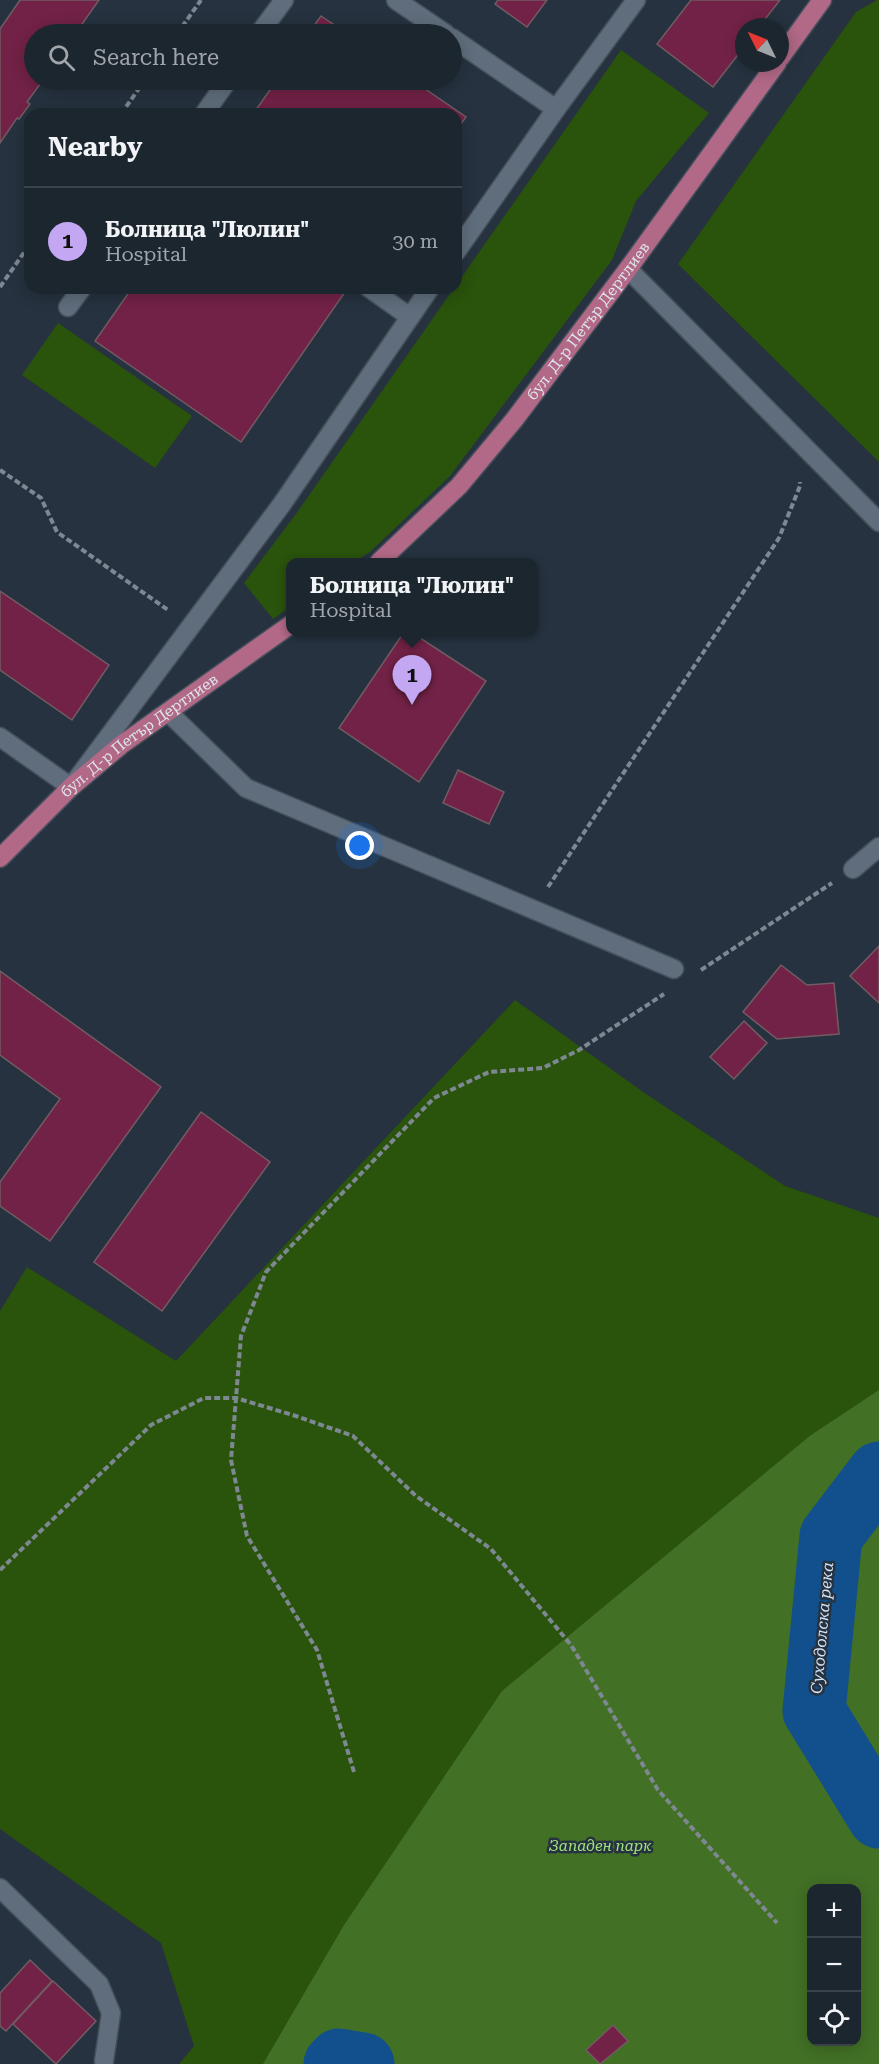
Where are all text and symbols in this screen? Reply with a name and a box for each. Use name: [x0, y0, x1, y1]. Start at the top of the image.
north arrow: [735, 18, 789, 72]
search box: [24, 24, 462, 90]
icon: search: [45, 41, 78, 74]
text: Search here: [93, 45, 219, 70]
text: Nearby: [48, 132, 142, 162]
text: Болница "Люлин": [105, 217, 309, 242]
text: 1: [62, 229, 73, 253]
text: 30 m: [392, 229, 438, 253]
street label: бул. Д-р Петър Дертлиев: [523, 238, 654, 404]
text: Hospital: [105, 242, 187, 266]
popup: [286, 558, 538, 636]
text: Болница "Люлин": [310, 573, 514, 598]
text: Hospital: [310, 598, 392, 622]
pin: 1: [392, 656, 432, 705]
street label: бул. Д-р Петър Дертлиев: [57, 670, 222, 801]
your location: [345, 831, 374, 860]
water label: Суходолска река: [807, 1561, 837, 1695]
park label: Западен парк: [549, 1837, 652, 1855]
map controls: [807, 1884, 861, 2046]
button: +: [807, 1884, 861, 1938]
button: −: [807, 1938, 861, 1992]
button: locate: [807, 1992, 861, 2046]

